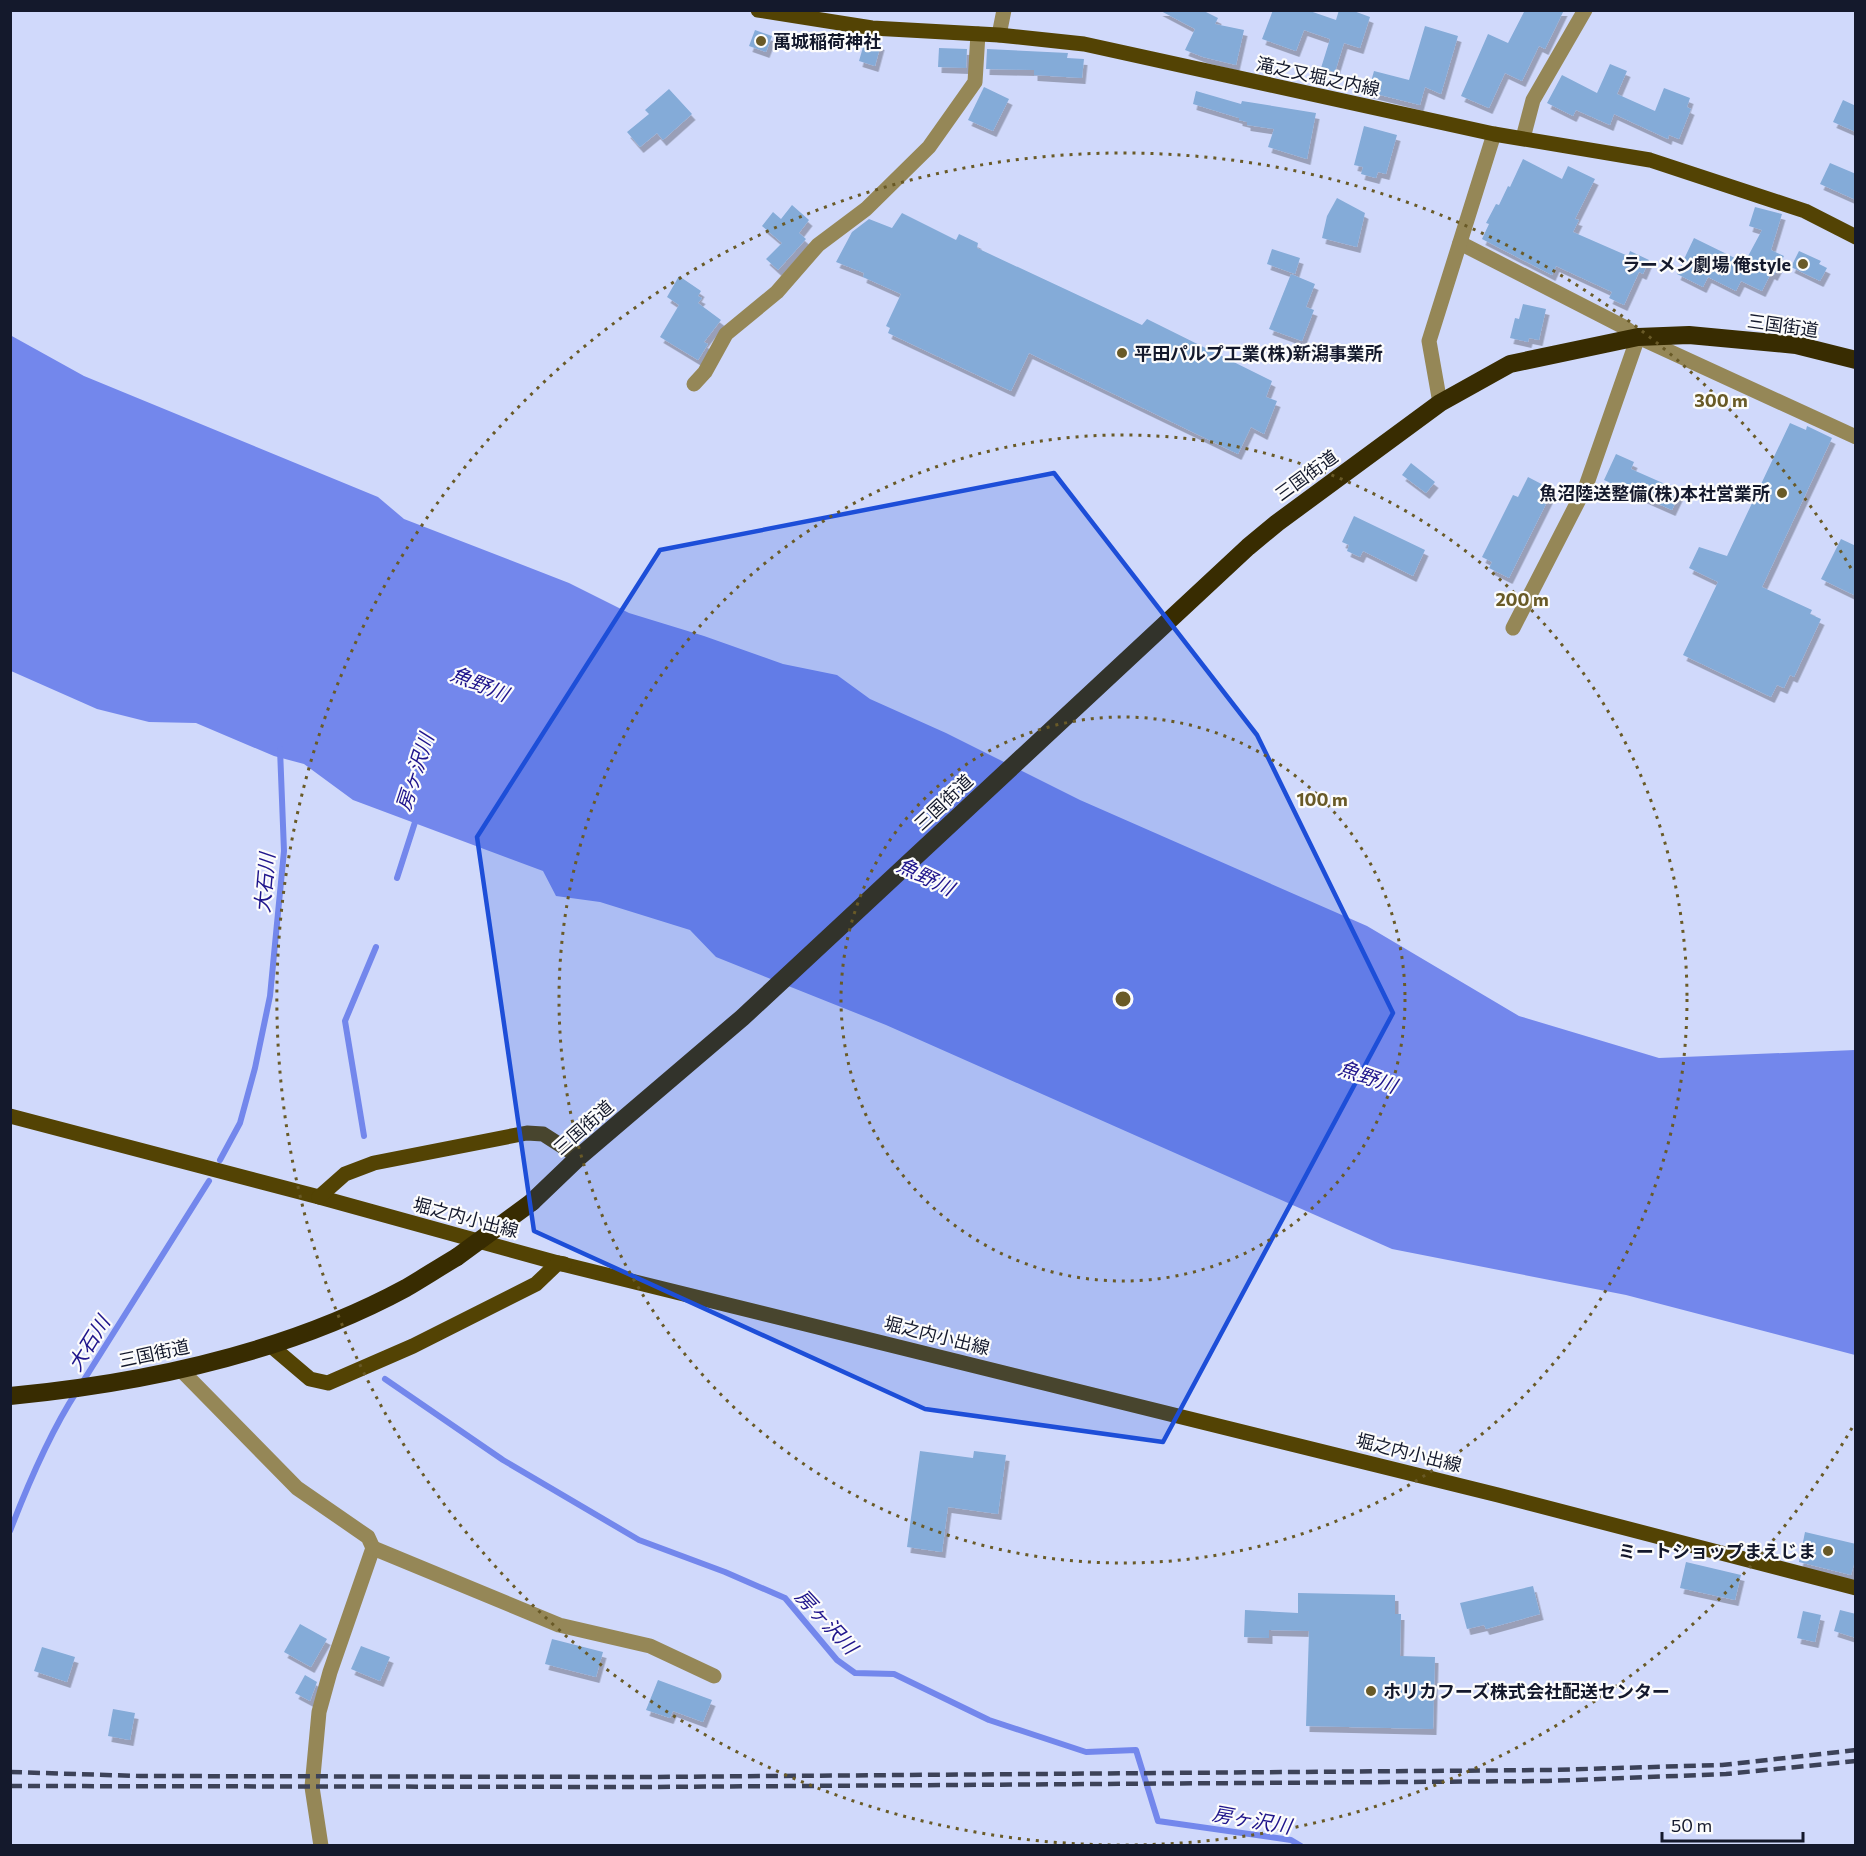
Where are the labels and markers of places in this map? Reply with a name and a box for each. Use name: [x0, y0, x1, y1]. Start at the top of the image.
place label: 萬城稲荷神社: [773, 30, 881, 52]
marker: 萬城稲荷神社: [754, 34, 768, 48]
place label: ラーメン劇場 俺style: [1622, 253, 1791, 275]
marker: ラーメン劇場 俺style: [1796, 257, 1810, 271]
place label: 平田パルプ工業(株)新潟事業所: [1134, 342, 1383, 364]
marker: 平田パルプ工業(株)新潟事業所: [1115, 346, 1129, 360]
place label: 魚沼陸送整備(株)本社営業所: [1539, 482, 1770, 504]
marker: 魚沼陸送整備(株)本社営業所: [1775, 486, 1789, 500]
centre of rings: [1113, 989, 1133, 1009]
place label: ミートショップまえじま: [1618, 1540, 1816, 1562]
marker: ミートショップまえじま: [1821, 1544, 1835, 1558]
place label: ホリカフーズ株式会社配送センター: [1383, 1680, 1670, 1702]
marker: ホリカフーズ株式会社配送センター: [1364, 1684, 1378, 1698]

